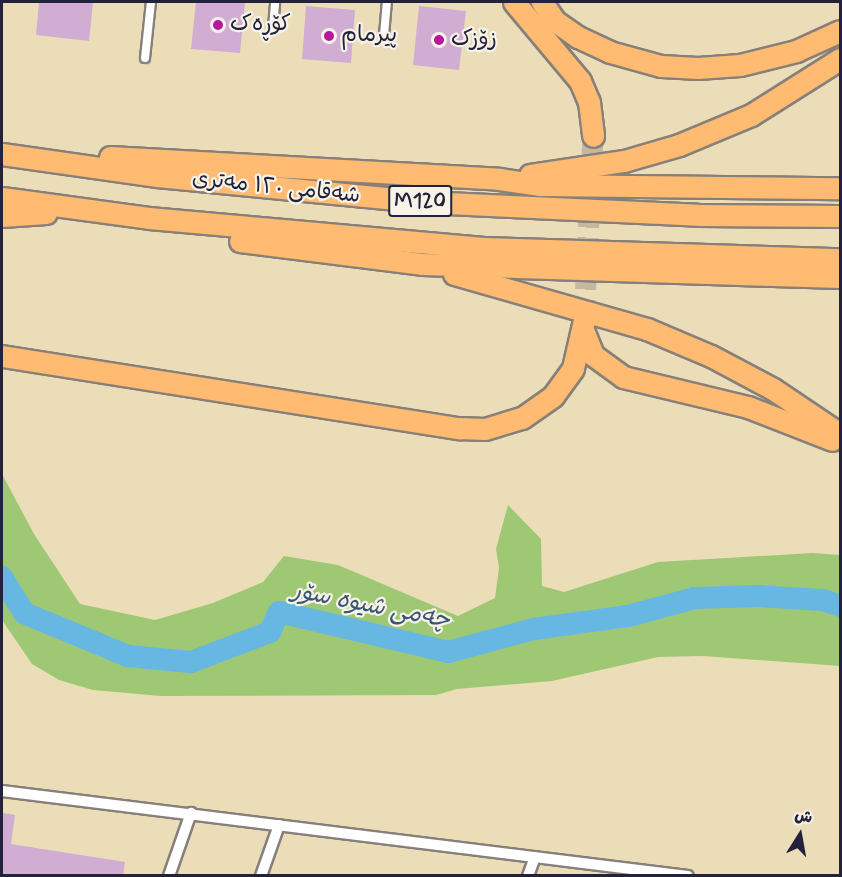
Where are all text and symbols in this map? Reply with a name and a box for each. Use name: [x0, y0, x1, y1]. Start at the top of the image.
place label: کۆڕەک: [230, 12, 291, 38]
marker: کۆڕەک: [211, 18, 225, 32]
place label: پیرمام: [341, 23, 397, 49]
place label: زۆزک: [451, 27, 497, 53]
marker: پیرمام: [322, 29, 336, 43]
marker: زۆزک: [432, 33, 446, 47]
street label: شەقامی ١٢٠ مەتری: [191, 166, 361, 210]
road number: M120: [387, 183, 453, 219]
water label: چەمی شیوە سۆر: [290, 577, 452, 635]
north arrow: [770, 805, 830, 865]
text: ش: [793, 805, 814, 829]

